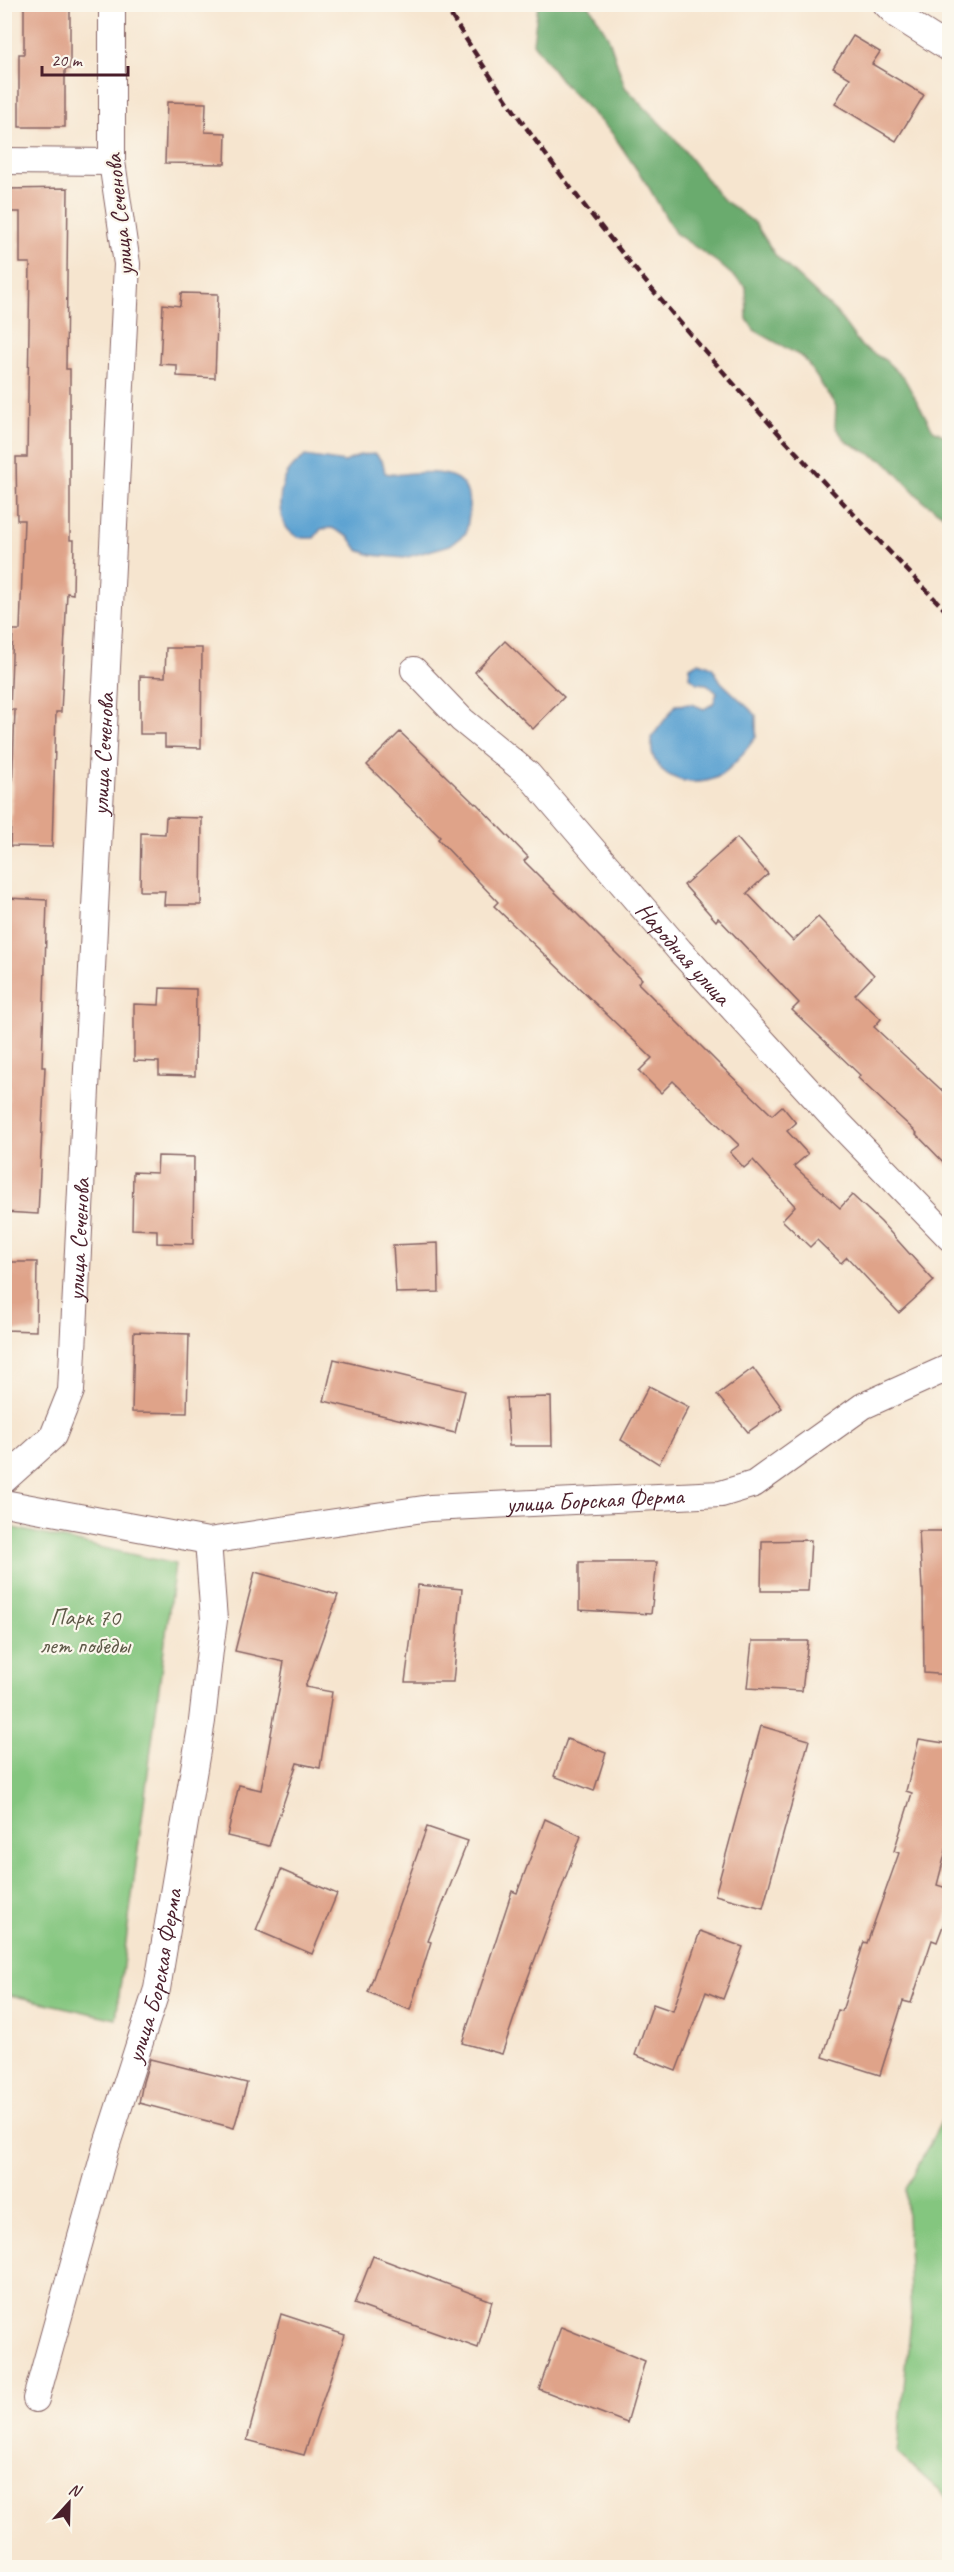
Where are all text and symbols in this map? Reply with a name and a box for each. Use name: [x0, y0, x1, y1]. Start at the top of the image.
scale bar: [42, 39, 128, 77]
text: 20 m: [51, 49, 84, 71]
street label: улица Сеченова: [98, 151, 141, 280]
street label: улица Сеченова: [85, 691, 121, 818]
street label: Народная улица: [629, 896, 738, 1013]
street label: улица Сеченова: [60, 1176, 97, 1304]
street label: улица Борская Ферма: [504, 1481, 686, 1519]
park label: Парк 70 лет победы: [40, 1602, 132, 1660]
street label: улица Борская Ферма: [119, 1885, 189, 2068]
north arrow: [39, 2473, 99, 2533]
text: N: [66, 2479, 85, 2502]

